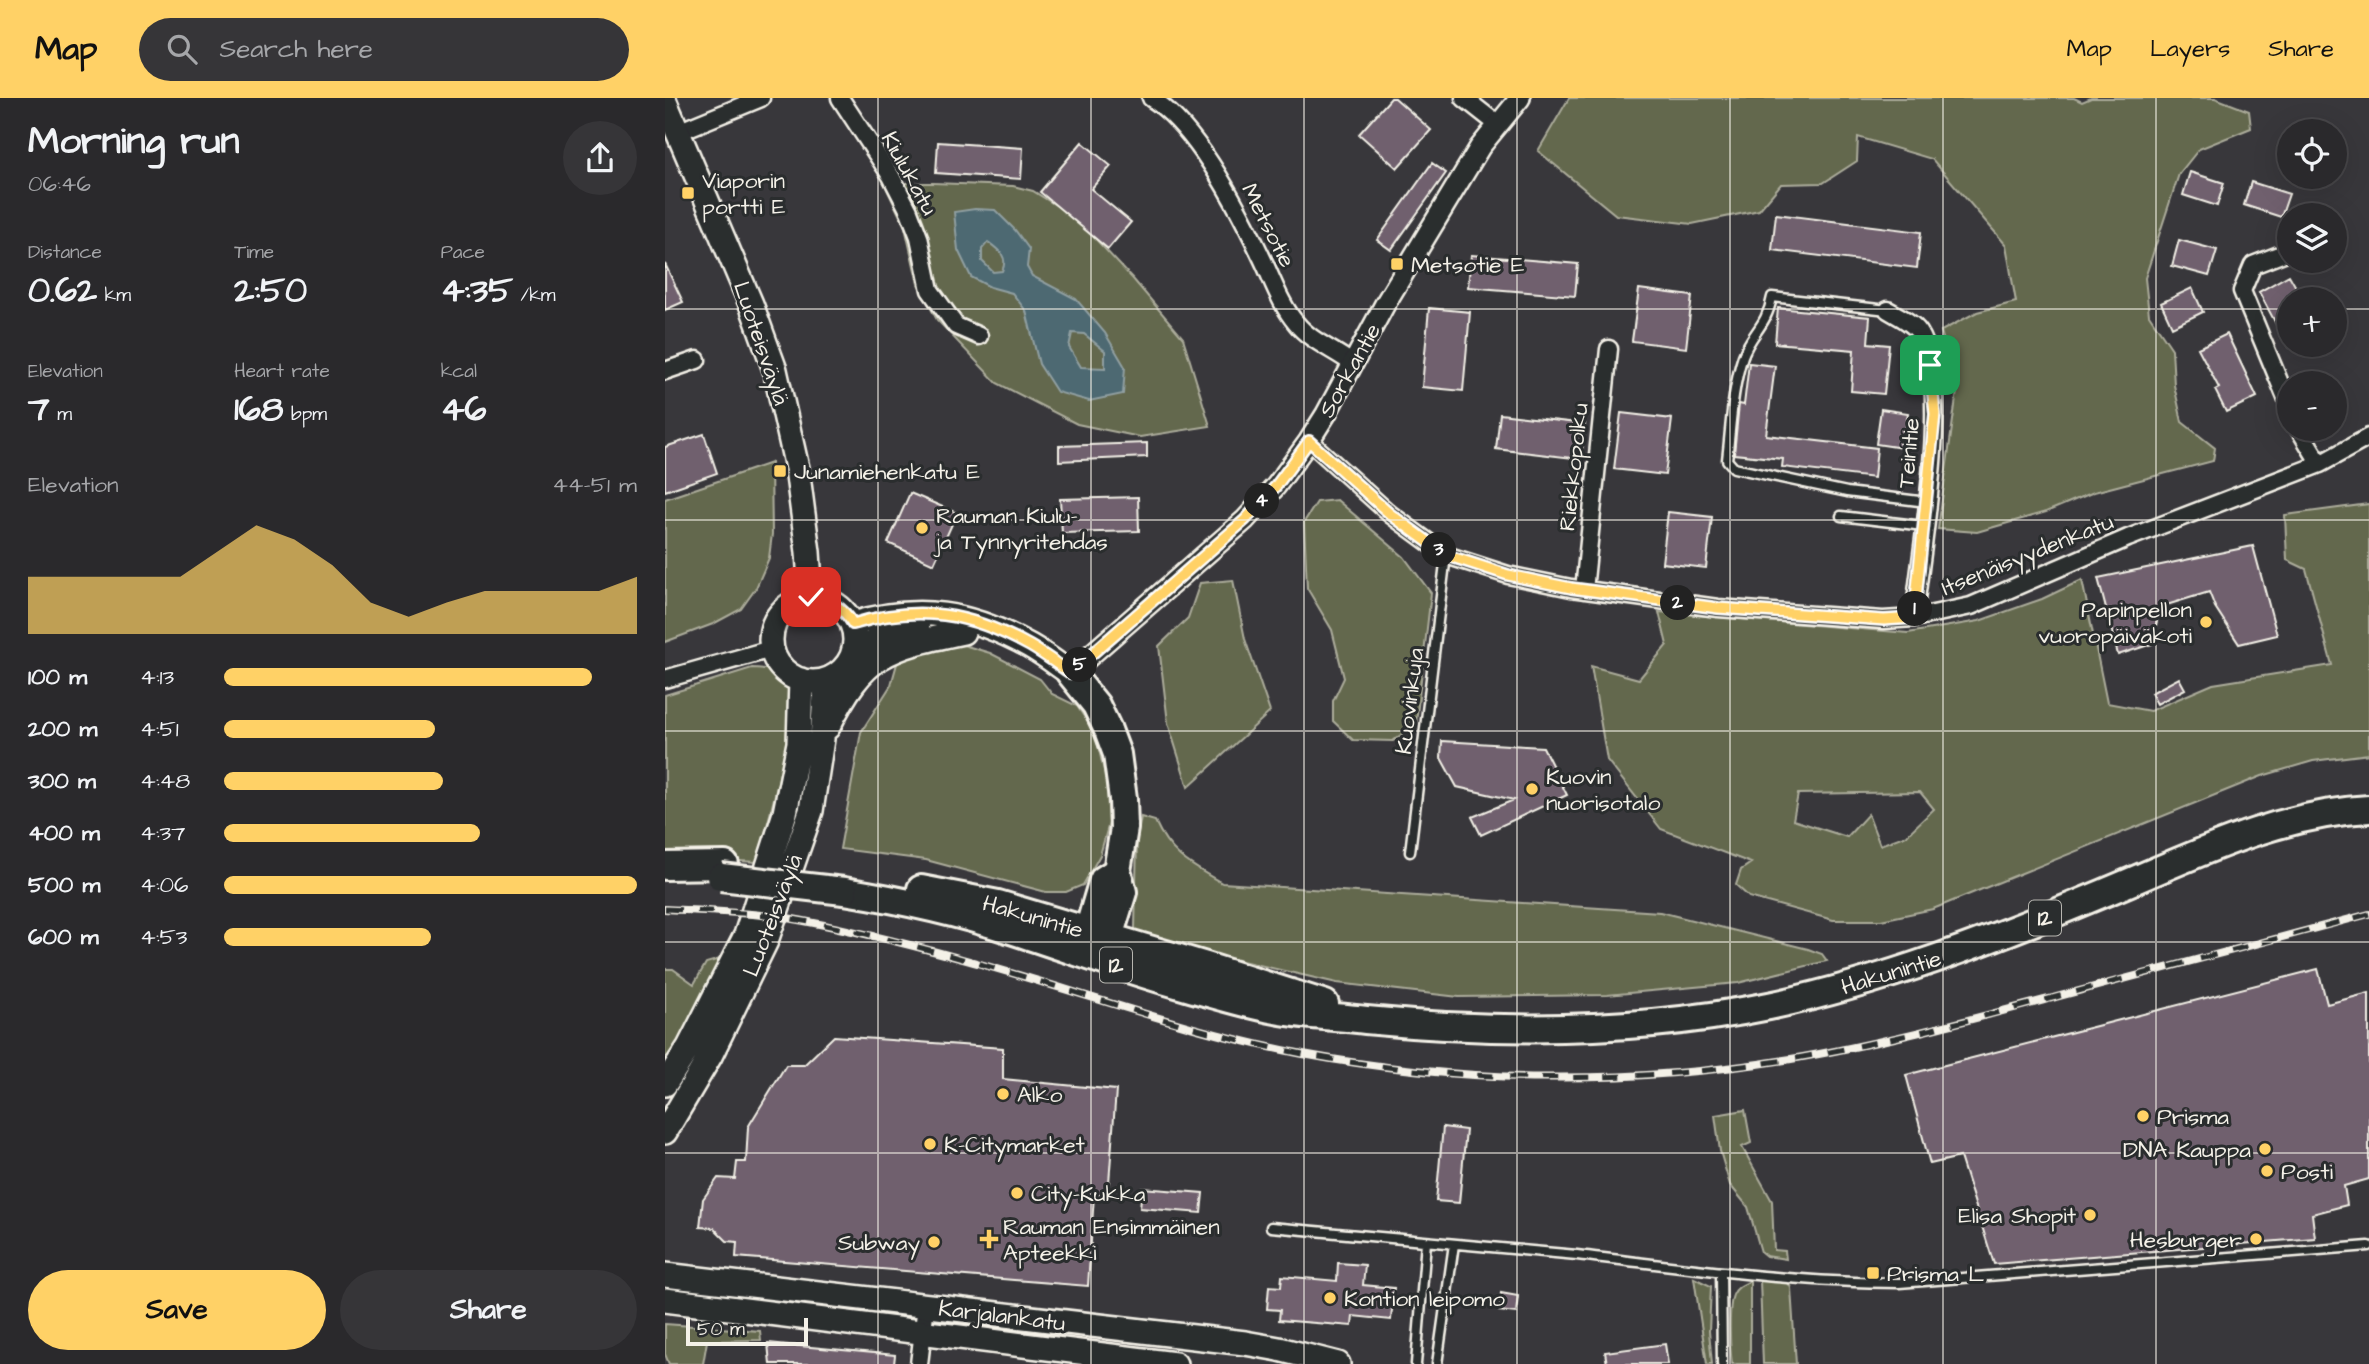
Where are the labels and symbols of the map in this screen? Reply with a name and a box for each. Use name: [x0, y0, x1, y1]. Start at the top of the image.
street label: Kiulukatu: [873, 126, 945, 221]
place label: Viaporin portti E: [702, 165, 786, 223]
street label: Metsotie: [1233, 178, 1303, 273]
marker: Viaporin portti E: [680, 185, 696, 201]
place label: Metsotie E: [1411, 249, 1525, 281]
marker: Metsotie E: [1389, 256, 1405, 272]
street label: Luoteisväylä: [724, 277, 797, 410]
street label: Sorkantie: [1311, 318, 1389, 423]
pin: [1900, 335, 1960, 395]
street label: Riekkopolku: [1551, 401, 1597, 533]
street label: Teinitie: [1890, 417, 1928, 490]
place label: Junamiehenkatu E: [794, 456, 980, 488]
marker: Junamiehenkatu E: [772, 463, 788, 479]
pin: 4: [1245, 484, 1279, 518]
place label: Rauman Kiulu- ja Tynnyritehdas: [933, 500, 1108, 559]
street label: Itsenäisyydenkatu: [1937, 506, 2118, 605]
marker: Rauman Kiulu- ja Tynnyritehdas: [914, 520, 930, 536]
pin: 3: [1421, 532, 1457, 568]
pin: [781, 567, 841, 627]
pin: 2: [1661, 586, 1695, 620]
pin: 1: [1897, 592, 1933, 626]
place label: Papinpellon vuoropäiväkoti: [2038, 594, 2193, 652]
marker: Papinpellon vuoropäiväkoti: [2198, 614, 2214, 630]
street label: Kuovinkuja: [1388, 646, 1432, 756]
pin: 5: [1063, 648, 1097, 682]
place label: Kuovin nuorisotalo: [1546, 761, 1660, 819]
marker: Kuovin nuorisotalo: [1524, 781, 1540, 797]
street label: Luoteisväylä: [735, 849, 812, 982]
street label: Hakunintie: [979, 887, 1087, 947]
road number: 12: [2029, 900, 2061, 936]
street label: Hakunintie: [1837, 943, 1945, 1003]
road number: 12: [1100, 948, 1132, 982]
place label: Alko: [1017, 1079, 1062, 1111]
marker: Alko: [995, 1086, 1011, 1102]
place label: Prisma: [2157, 1101, 2229, 1133]
marker: Prisma: [2135, 1108, 2151, 1124]
place label: K-Citymarket: [944, 1129, 1086, 1162]
place label: DNA Kauppa: [2123, 1134, 2251, 1166]
marker: K-Citymarket: [922, 1136, 938, 1152]
marker: DNA Kauppa: [2257, 1141, 2273, 1157]
place label: Posti: [2281, 1156, 2333, 1188]
marker: Posti: [2259, 1163, 2275, 1179]
place label: City-Kukka: [1031, 1178, 1146, 1211]
marker: City-Kukka: [1009, 1185, 1025, 1201]
place label: Elisa Shopit: [1958, 1200, 2077, 1232]
marker: Elisa Shopit: [2082, 1207, 2098, 1223]
place label: Rauman Ensimmäinen Apteekki: [1003, 1211, 1220, 1269]
place label: Hesburger: [2130, 1224, 2242, 1257]
place label: Subway: [838, 1227, 920, 1260]
marker: Rauman Ensimmäinen Apteekki: [981, 1231, 997, 1247]
marker: Hesburger: [2248, 1231, 2264, 1247]
marker: Subway: [926, 1234, 942, 1250]
place label: Prisma L: [1887, 1258, 1984, 1290]
marker: Prisma L: [1865, 1265, 1881, 1281]
place label: Kontion leipomo: [1344, 1283, 1505, 1315]
marker: Kontion leipomo: [1322, 1290, 1338, 1306]
street label: Karjalankatu: [937, 1292, 1067, 1340]
scale bar: [686, 1315, 809, 1347]

